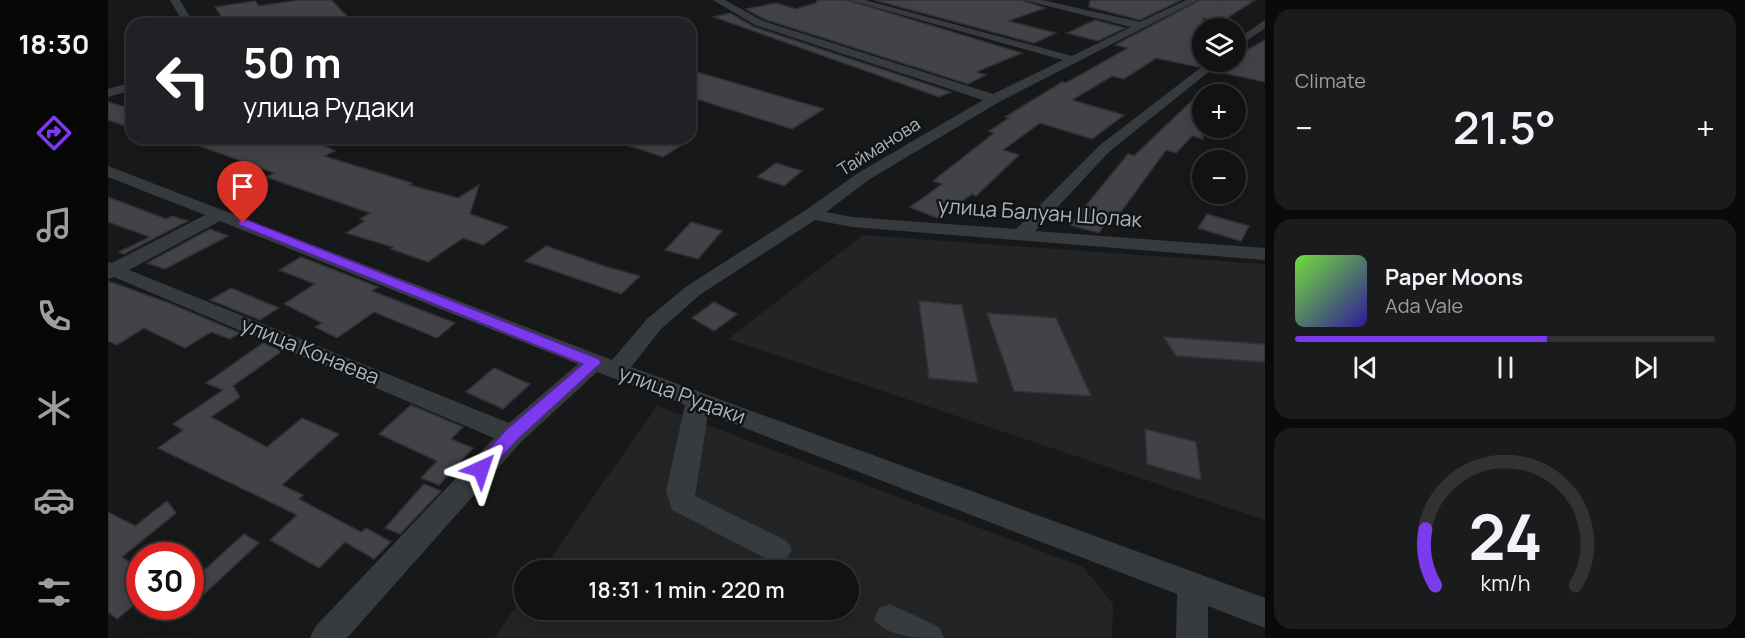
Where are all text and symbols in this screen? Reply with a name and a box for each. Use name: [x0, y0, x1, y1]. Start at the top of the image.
map controls: [1192, 18, 1246, 204]
button: layers: [1192, 18, 1246, 72]
text: 18:30: [18, 25, 90, 62]
text: 50 m: [243, 33, 341, 91]
icon: left: [144, 42, 222, 120]
text: Climate: [1295, 67, 1366, 94]
button: +: [1192, 84, 1246, 138]
text: улица Рудаки: [243, 88, 415, 125]
text: 21.5°: [1453, 96, 1556, 158]
text: −: [1295, 105, 1313, 150]
text: +: [1696, 105, 1715, 150]
street label: Тайманова: [833, 111, 924, 181]
icon: directions: [33, 112, 75, 154]
button: −: [1192, 150, 1246, 204]
pin: [217, 161, 268, 223]
icon: arrive: [226, 170, 259, 203]
street label: улица Балуан Шолак: [937, 191, 1144, 233]
icon: music: [33, 204, 75, 246]
text: Paper Moons: [1385, 262, 1523, 292]
text: Ada Vale: [1385, 292, 1463, 319]
icon: phone: [33, 295, 75, 337]
street label: улица Конаева: [237, 310, 384, 391]
icon: previous: [1349, 351, 1382, 384]
icon: pause: [1489, 351, 1522, 384]
icon: next: [1629, 351, 1662, 384]
street label: улица Рудаки: [615, 358, 750, 430]
icon: climate: [33, 387, 75, 429]
position arrow: [449, 437, 513, 501]
icon: car: [33, 479, 75, 521]
text: 24: [1468, 493, 1542, 579]
speed limit sign: 30: [126, 542, 204, 620]
text: km/h: [1480, 568, 1530, 597]
icon: filters: [33, 571, 75, 613]
text: 18:31 · 1 min · 220 m: [588, 575, 785, 605]

